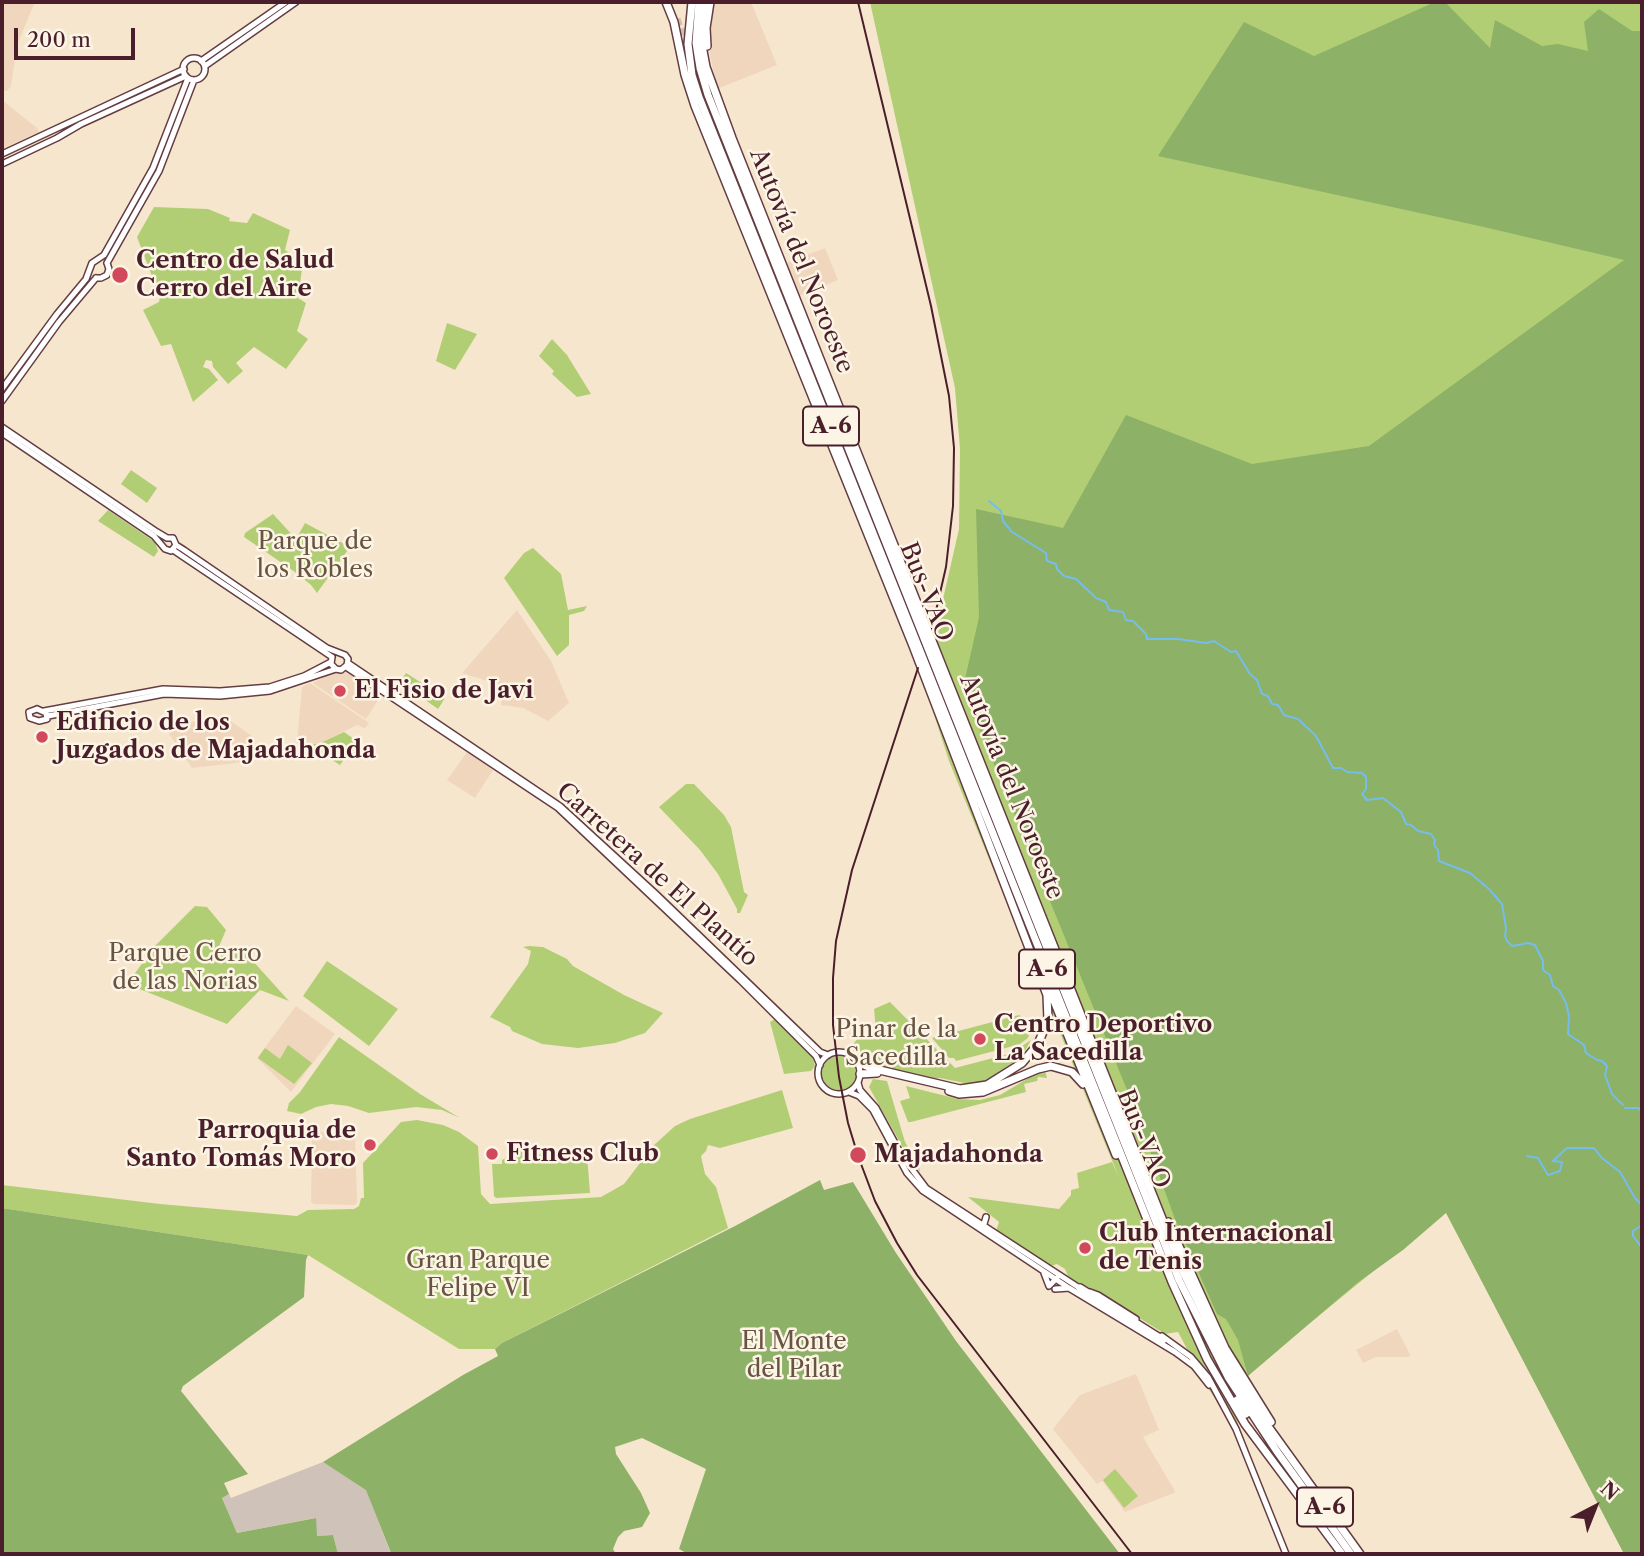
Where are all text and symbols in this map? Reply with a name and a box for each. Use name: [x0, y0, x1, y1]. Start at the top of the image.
scale bar: [18, 14, 138, 58]
text: 200 m: [27, 27, 91, 52]
street label: Autovía del Noroeste: [743, 144, 859, 378]
place label: Centro de Salud Cerro del Aire: [136, 247, 334, 303]
marker: Centro de Salud Cerro del Aire: [110, 265, 130, 285]
road number: A-6: [803, 406, 859, 446]
park label: Parque de los Robles: [257, 528, 373, 584]
street label: Bus-VAO: [893, 538, 959, 646]
street label: Autovía del Noroeste: [953, 670, 1069, 904]
place label: El Fisio de Javi: [354, 677, 534, 705]
marker: El Fisio de Javi: [332, 683, 348, 699]
place label: Edificio de los Juzgados de Majadahonda: [56, 709, 376, 765]
marker: Edificio de los Juzgados de Majadahonda: [34, 729, 50, 745]
street label: Carretera de El Plantío: [550, 777, 764, 973]
park label: Parque Cerro de las Norias: [108, 940, 262, 996]
road number: A-6: [1019, 950, 1075, 988]
place label: Centro Deportivo La Sacedilla: [994, 1011, 1212, 1067]
park label: Pinar de la Sacedilla: [835, 1016, 957, 1072]
marker: Centro Deportivo La Sacedilla: [972, 1031, 988, 1047]
street label: Bus-VAO: [1110, 1085, 1176, 1193]
place label: Parroquia de Santo Tomás Moro: [126, 1117, 356, 1173]
marker: Parroquia de Santo Tomás Moro: [362, 1137, 378, 1153]
place label: Fitness Club: [506, 1140, 659, 1168]
place label: Majadahonda: [874, 1141, 1043, 1169]
marker: Majadahonda: [848, 1145, 868, 1165]
marker: Fitness Club: [484, 1146, 500, 1162]
place label: Club Internacional de Tenis: [1099, 1220, 1333, 1276]
marker: Club Internacional de Tenis: [1077, 1240, 1093, 1256]
park label: Gran Parque Felipe VI: [406, 1247, 550, 1303]
park label: El Monte del Pilar: [741, 1328, 847, 1384]
north arrow: [1560, 1472, 1630, 1542]
text: N: [1596, 1477, 1623, 1505]
road number: A-6: [1297, 1488, 1353, 1526]

